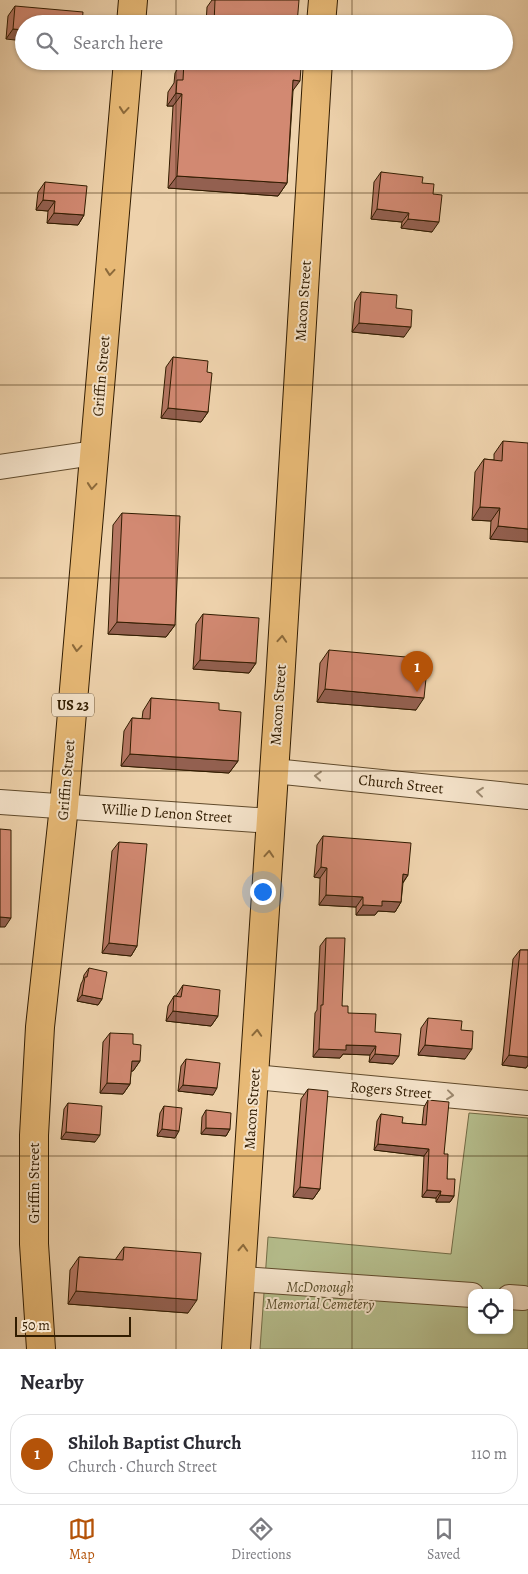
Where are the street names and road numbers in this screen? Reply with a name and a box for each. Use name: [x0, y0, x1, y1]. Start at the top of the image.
street label: Macon Street: [290, 260, 316, 342]
street label: Griffin Street: [88, 335, 114, 417]
street label: Macon Street: [265, 664, 291, 746]
road number: US 23: [52, 694, 94, 716]
street label: Griffin Street: [53, 739, 79, 821]
street label: Church Street: [358, 770, 445, 798]
street label: Willie D Lenon Street: [100, 798, 233, 828]
street label: Macon Street: [239, 1068, 265, 1150]
street label: Rogers Street: [349, 1076, 433, 1104]
street label: Griffin Street: [24, 1142, 44, 1224]

